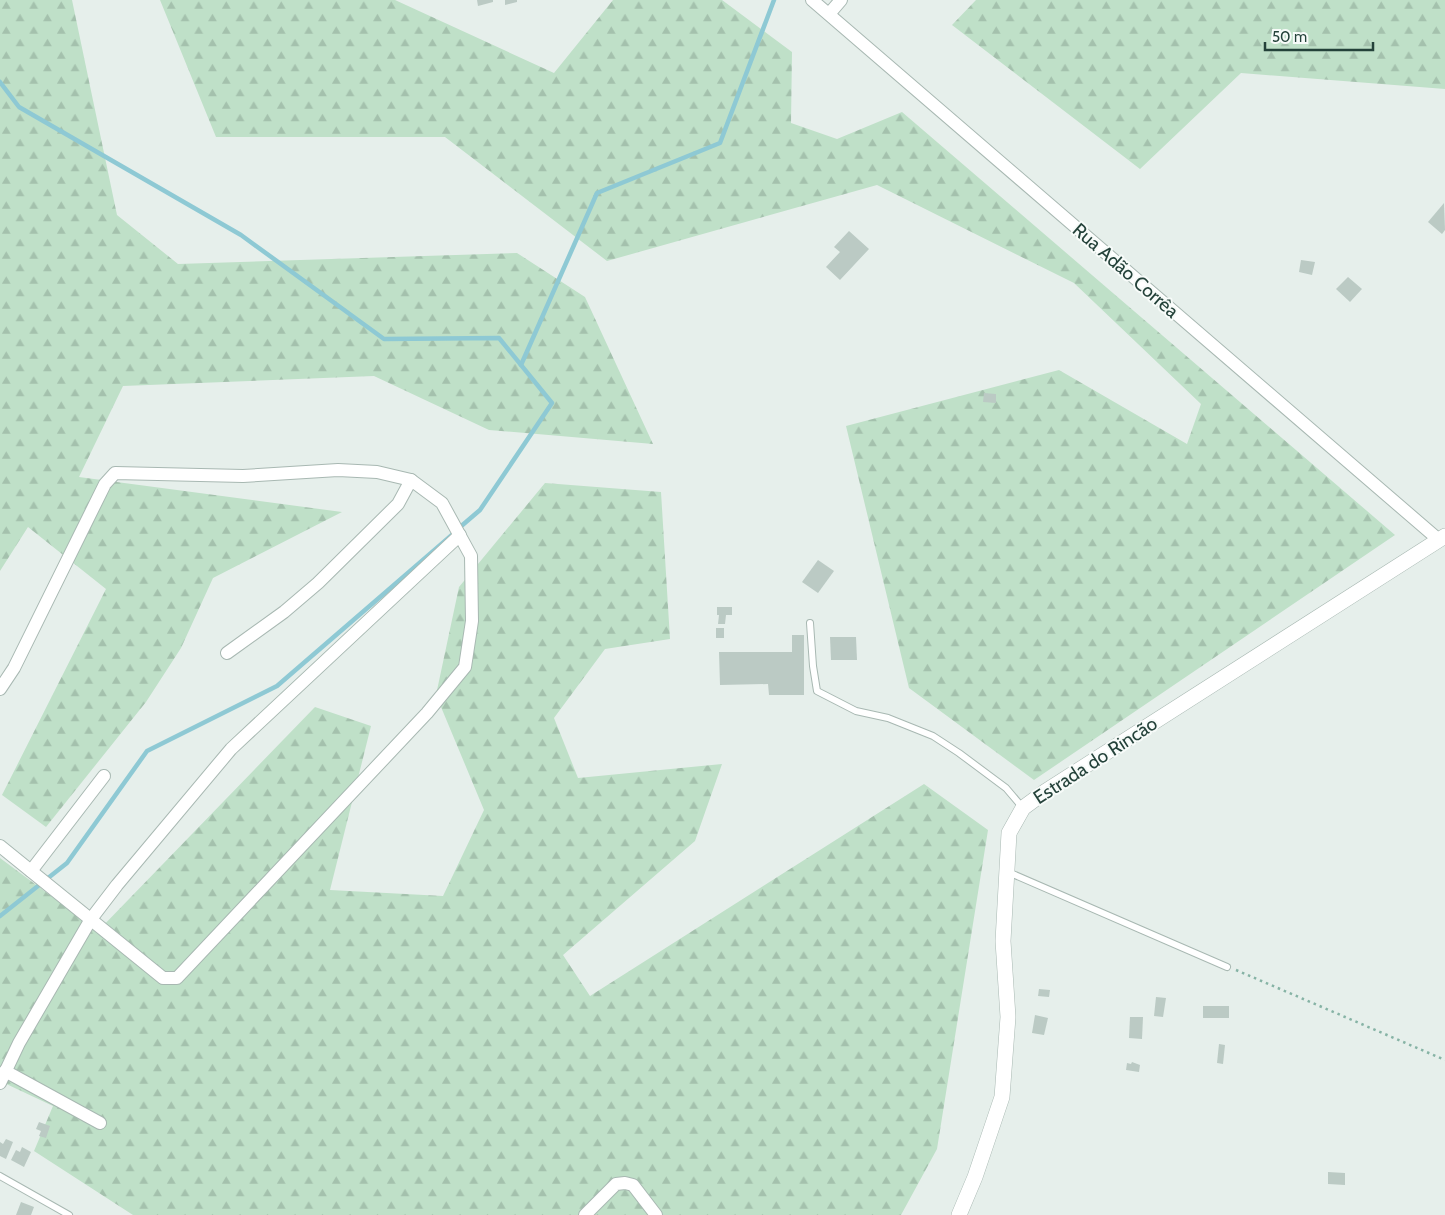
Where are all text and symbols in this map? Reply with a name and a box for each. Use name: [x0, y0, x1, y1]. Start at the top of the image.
scale bar: [1265, 20, 1372, 52]
text: 50 m: [1272, 28, 1307, 46]
street label: Rua Adão Corrêa: [1068, 218, 1183, 323]
street label: Estrada do Rincão: [1029, 712, 1162, 809]

